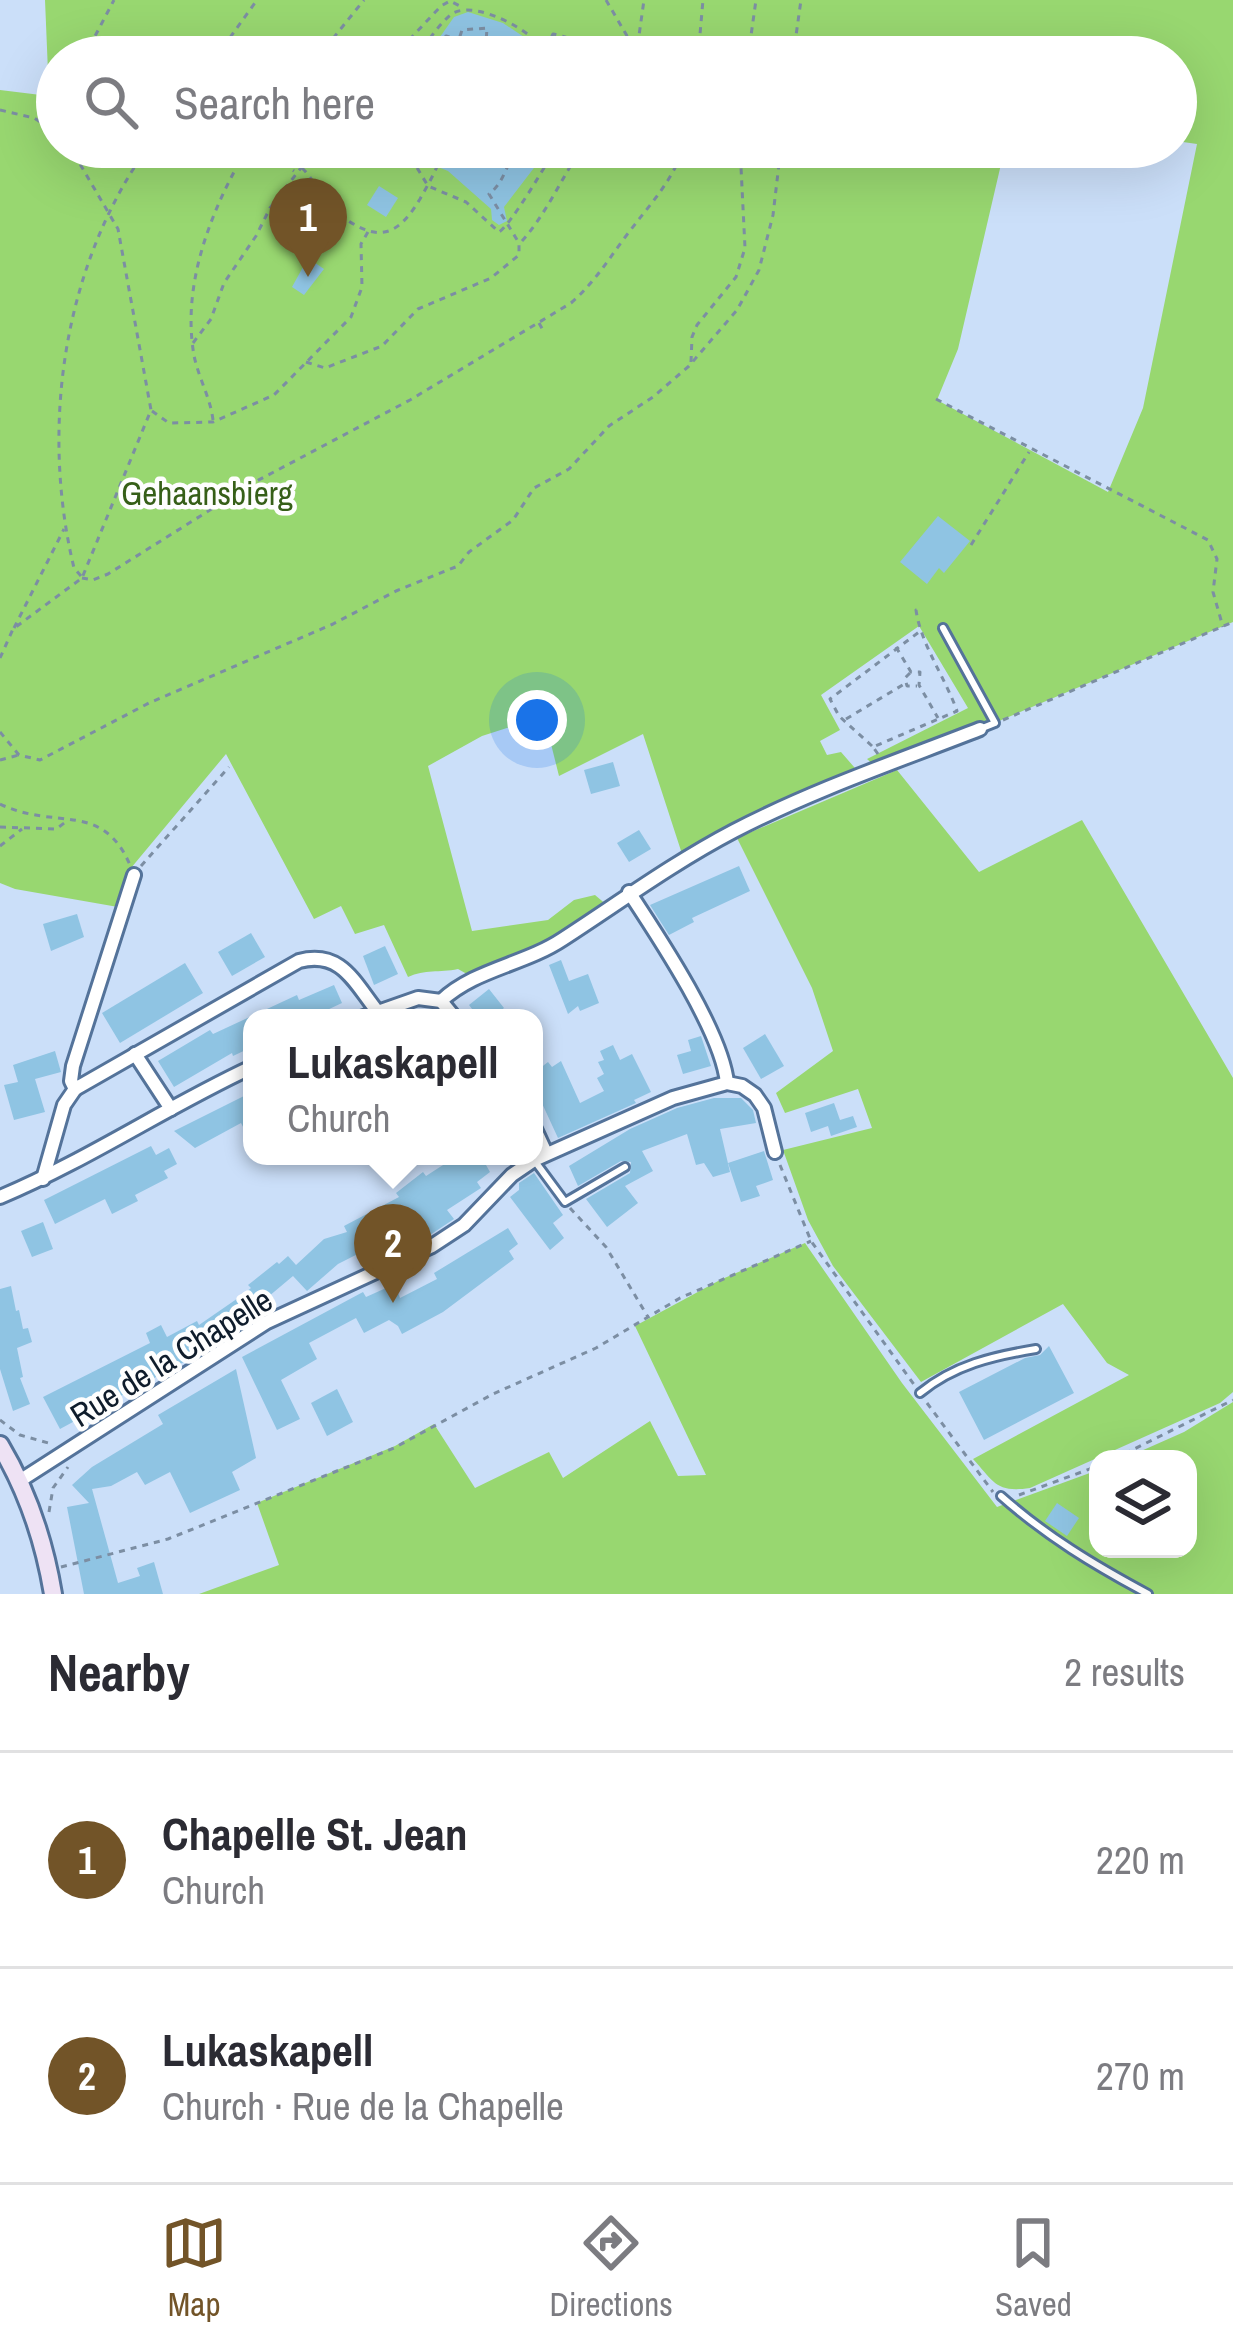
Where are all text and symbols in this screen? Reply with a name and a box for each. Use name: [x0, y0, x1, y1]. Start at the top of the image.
search box: [36, 36, 1197, 168]
icon: search: [78, 69, 144, 135]
text: Search here: [174, 72, 375, 133]
pin: 1: [269, 178, 347, 277]
park label: Gehaansbierg: [121, 471, 293, 515]
your location: [507, 690, 567, 750]
popup: [243, 1009, 543, 1165]
text: Lukaskapell: [287, 1031, 499, 1092]
text: Church: [287, 1092, 390, 1144]
pin: 2: [354, 1204, 432, 1303]
street label: Rue de la Chapelle: [62, 1277, 280, 1437]
map controls: [1089, 1450, 1197, 1558]
button: layers: [1089, 1450, 1197, 1558]
text: Nearby: [48, 1638, 190, 1707]
text: 2 results: [1064, 1646, 1185, 1698]
text: Chapelle St. Jean: [162, 1803, 468, 1864]
text: 1: [78, 1834, 96, 1886]
text: 220 m: [1096, 1834, 1185, 1886]
text: Church: [162, 1864, 265, 1916]
text: Lukaskapell: [162, 2019, 373, 2080]
text: 2: [78, 2050, 96, 2102]
text: 270 m: [1096, 2050, 1185, 2102]
text: Church · Rue de la Chapelle: [162, 2080, 564, 2132]
tab: Map: [161, 2210, 227, 2326]
tab: Directions: [549, 2210, 673, 2326]
tab: Saved: [995, 2210, 1072, 2326]

